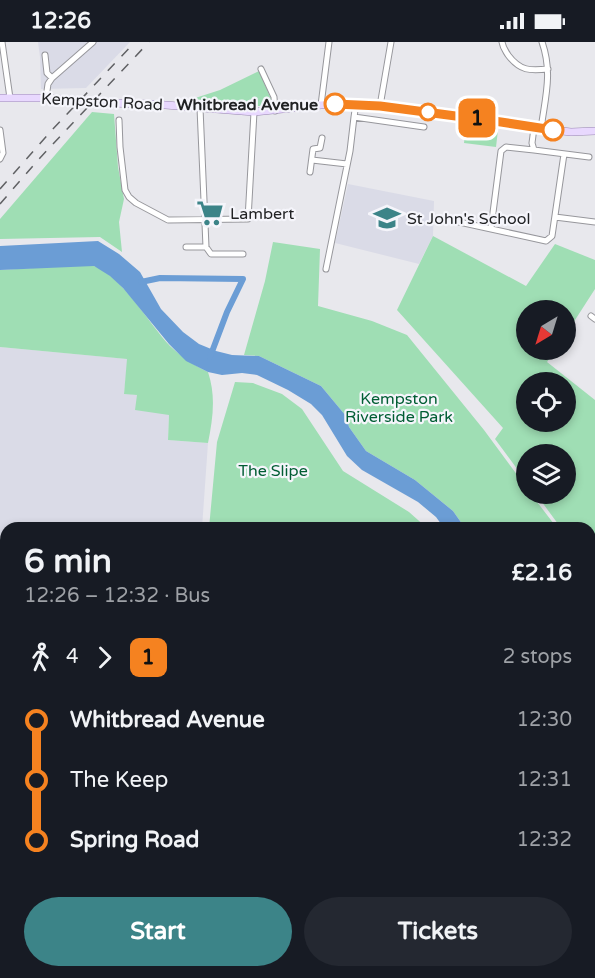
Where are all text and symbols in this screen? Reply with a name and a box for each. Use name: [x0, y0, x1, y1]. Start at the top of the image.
text: 12:26: [30, 8, 91, 34]
street label: Kempston Road: [40, 89, 163, 115]
marker: Whitbread Avenue: [324, 93, 346, 115]
place label: Whitbread Avenue: [176, 95, 318, 115]
line badge: 1: [458, 98, 496, 138]
unlabelled marker: [419, 103, 437, 121]
text: 1: [470, 106, 484, 131]
unlabelled marker: [542, 119, 564, 141]
supermarket icon: Lambert: [195, 198, 225, 228]
school or university icon: St John's School: [372, 203, 402, 233]
place label: Lambert: [230, 204, 294, 224]
place label: St John's School: [407, 209, 530, 229]
north arrow: [516, 300, 576, 360]
map controls: [516, 300, 576, 504]
button: locate: [516, 372, 576, 432]
park label: Kempston Riverside Park: [345, 389, 453, 427]
button: layers: [516, 444, 576, 504]
park label: The Slipe: [238, 461, 308, 481]
text: 6 min: [24, 542, 112, 581]
text: £2.16: [512, 560, 572, 586]
text: 12:26 – 12:32 · Bus: [24, 584, 210, 608]
icon: walk: [24, 641, 57, 674]
icon: forward: [88, 641, 121, 674]
text: 4: [66, 645, 79, 669]
text: 1: [142, 645, 155, 670]
text: 2 stops: [503, 645, 572, 669]
text: Whitbread Avenue: [70, 707, 265, 733]
text: 12:30: [517, 708, 572, 732]
text: The Keep: [70, 767, 168, 793]
text: 12:31: [517, 768, 572, 792]
text: Spring Road: [70, 827, 199, 853]
text: 12:32: [517, 828, 572, 852]
button: Start: [24, 897, 292, 966]
button: Tickets: [304, 897, 572, 966]

